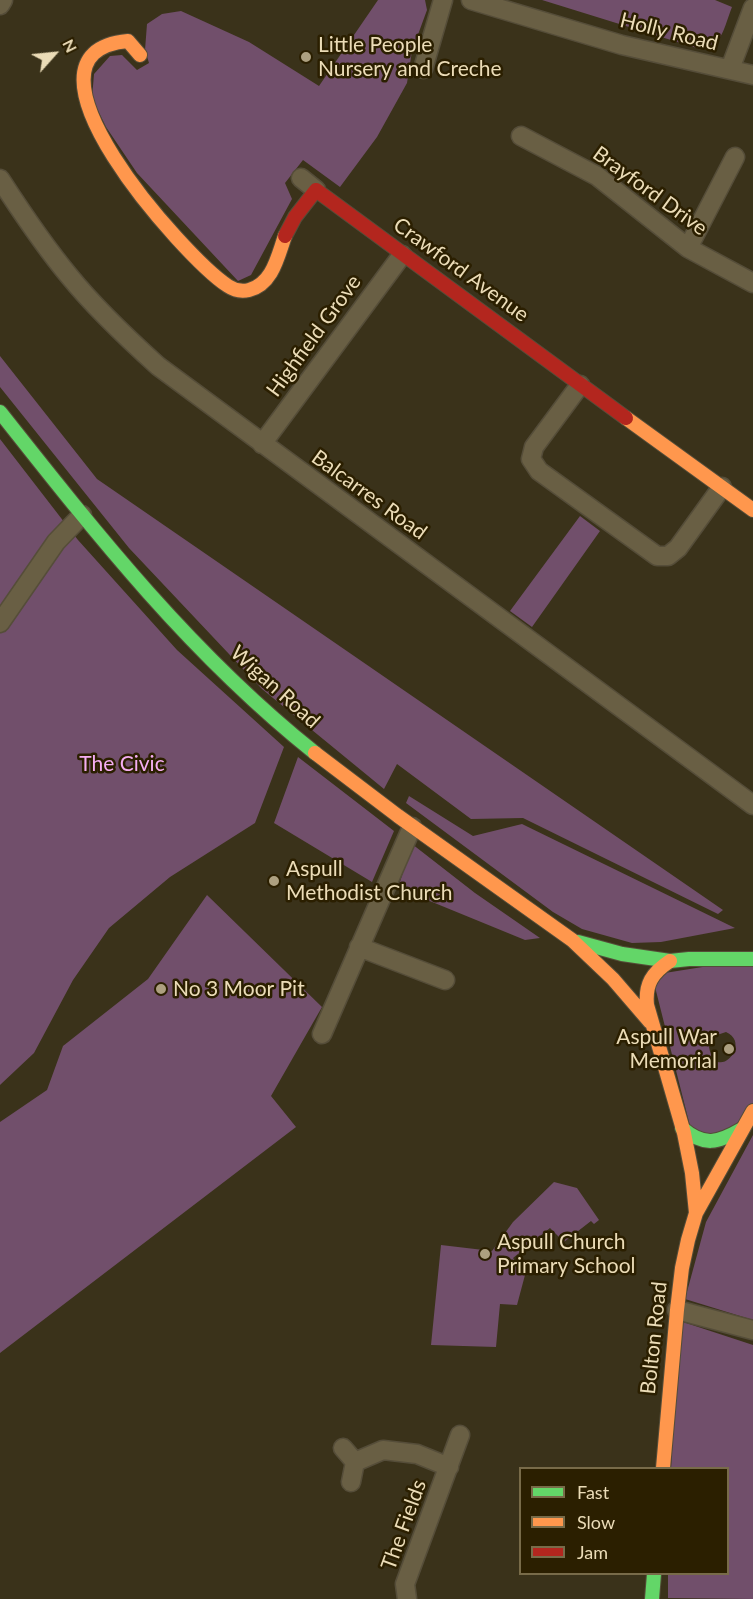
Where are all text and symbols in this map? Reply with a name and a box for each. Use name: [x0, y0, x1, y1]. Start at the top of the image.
street label: Holly Road: [617, 8, 721, 56]
north arrow: [24, 24, 84, 84]
place label: Little People Nursery and Creche: [318, 32, 502, 82]
text: N: [59, 36, 82, 55]
marker: Little People Nursery and Creche: [299, 50, 313, 64]
street label: Brayford Drive: [588, 141, 712, 241]
street label: Crawford Avenue: [388, 212, 534, 328]
street label: Highfield Grove: [261, 270, 367, 402]
street label: Balcarres Road: [306, 445, 432, 545]
street label: Wigan Road: [225, 640, 325, 734]
park label: The Civic: [79, 751, 165, 777]
place label: Aspull Methodist Church: [286, 856, 453, 906]
marker: Aspull Methodist Church: [267, 874, 281, 888]
place label: No 3 Moor Pit: [173, 976, 305, 1002]
marker: No 3 Moor Pit: [154, 982, 168, 996]
place label: Aspull War Memorial: [616, 1024, 717, 1074]
marker: Aspull War Memorial: [722, 1042, 736, 1056]
place label: Aspull Church Primary School: [497, 1229, 635, 1279]
marker: Aspull Church Primary School: [478, 1247, 492, 1261]
street label: Bolton Road: [636, 1280, 672, 1396]
legend: [519, 1467, 729, 1575]
street label: The Fields: [376, 1476, 432, 1574]
text: Fast: [577, 1481, 609, 1503]
text: Slow: [577, 1511, 615, 1533]
text: Jam: [577, 1541, 608, 1563]

